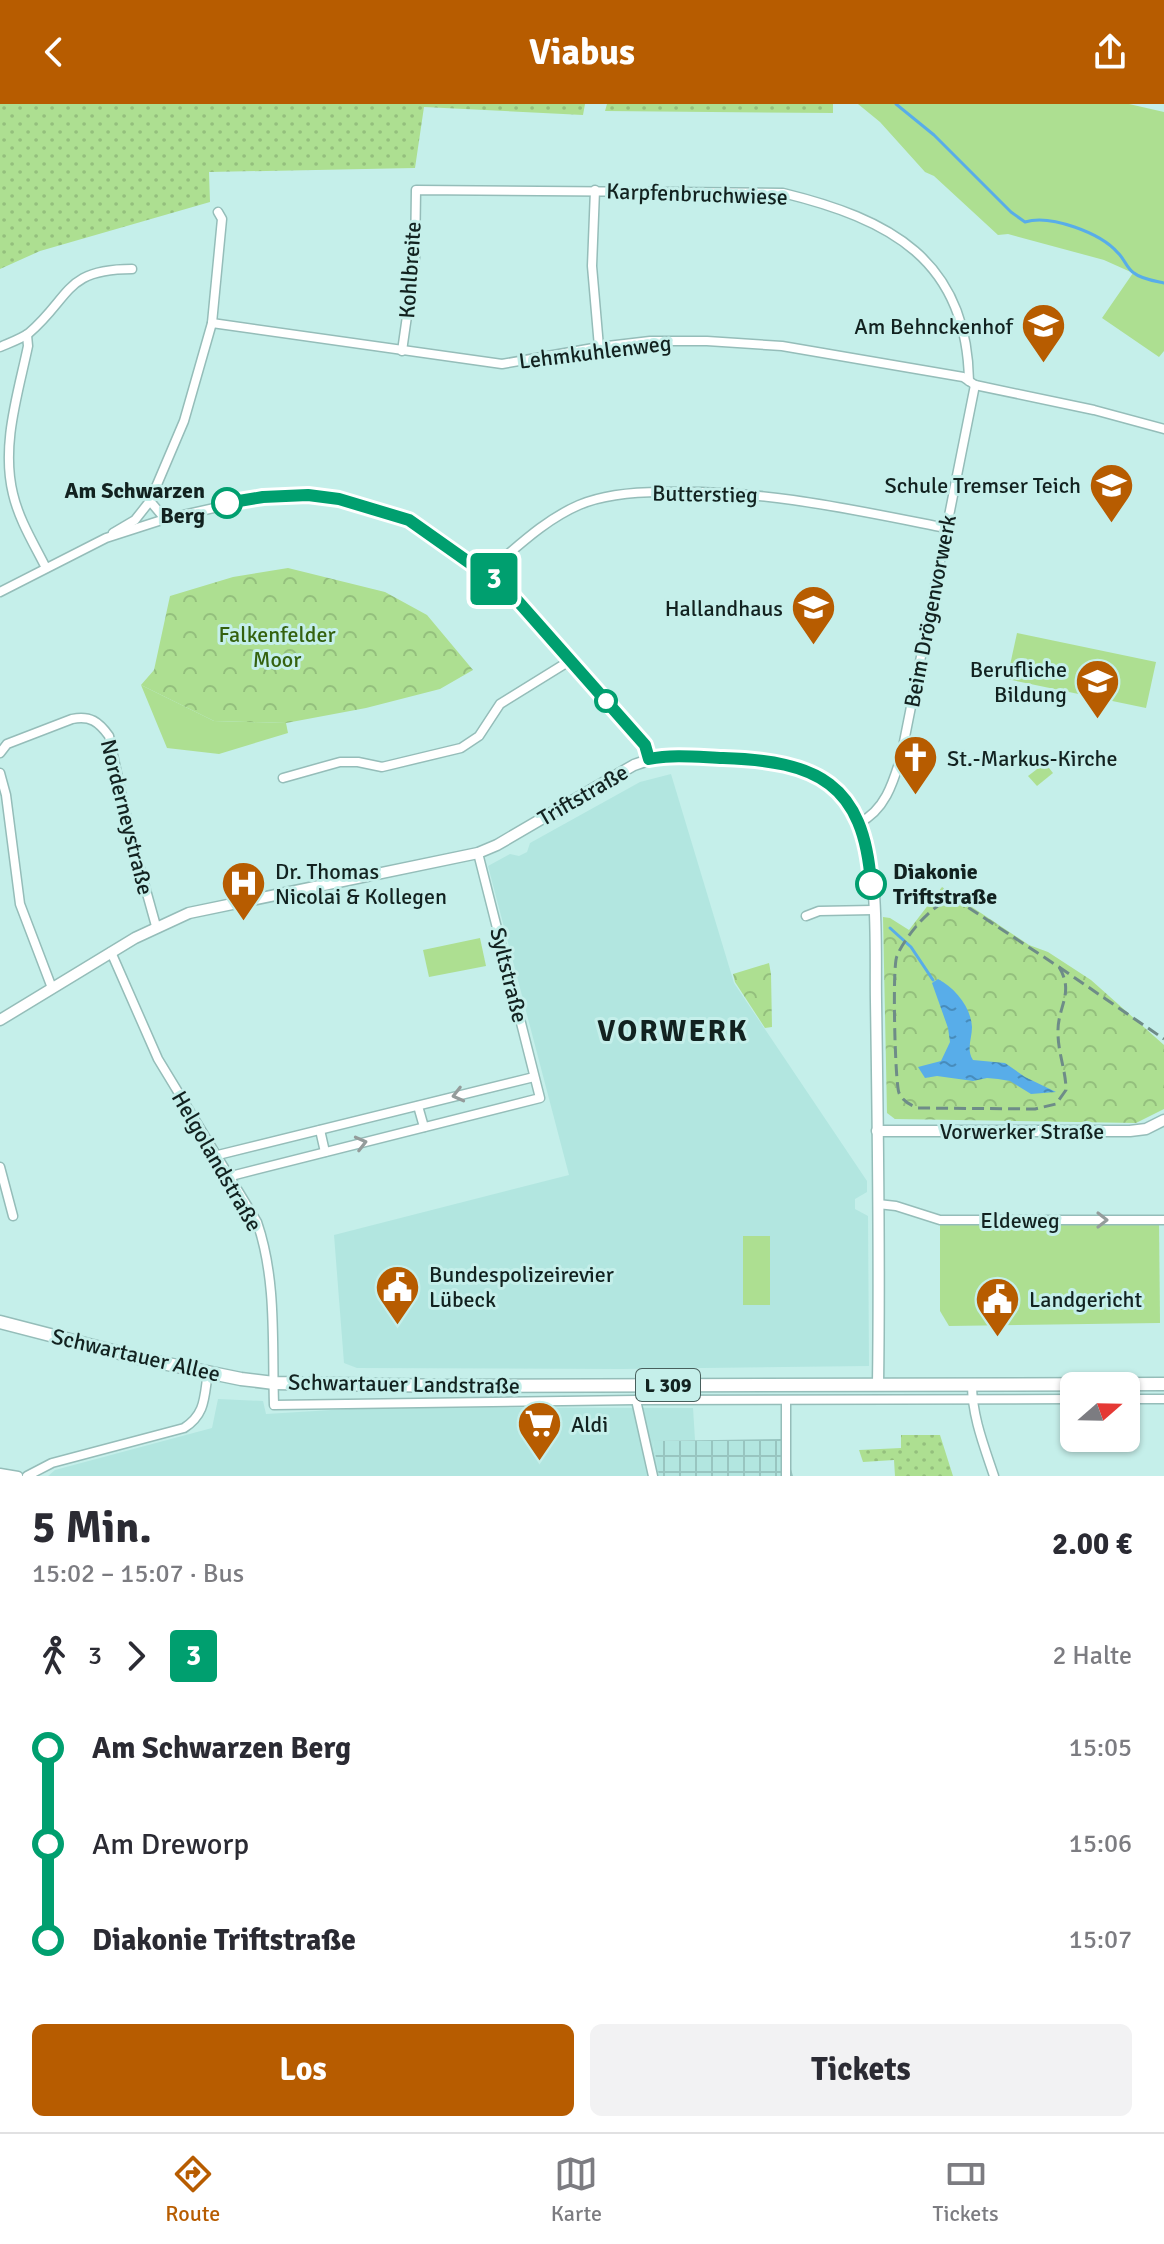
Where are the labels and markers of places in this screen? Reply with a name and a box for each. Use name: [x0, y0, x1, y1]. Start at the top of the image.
school or university icon: Am Behnckenhof: [1020, 302, 1068, 365]
place label: Am Behnckenhof: [854, 313, 1015, 340]
school or university icon: Schule Tremser Teich: [1088, 461, 1136, 524]
place label: Schule Tremser Teich: [884, 472, 1081, 499]
place label: Am Schwarzen Berg: [65, 477, 205, 529]
marker: Am Schwarzen Berg: [212, 488, 242, 518]
school or university icon: Hallandhaus: [790, 584, 838, 647]
place label: Hallandhaus: [665, 595, 783, 622]
place label: Berufliche Bildung: [970, 656, 1067, 708]
school or university icon: Berufliche Bildung: [1074, 658, 1122, 721]
unlabelled marker: [595, 690, 617, 712]
church icon: St.-Markus-Kirche: [892, 734, 940, 797]
place label: St.-Markus-Kirche: [947, 745, 1118, 772]
place label: Dr. Thomas Nicolai & Kollegen: [275, 858, 447, 910]
place label: Diakonie Triftstraße: [893, 858, 997, 910]
hospital icon: Dr. Thomas Nicolai & Kollegen: [220, 860, 268, 923]
marker: Diakonie Triftstraße: [856, 869, 886, 899]
place label: Bundespolizeirevier Lübeck: [429, 1261, 614, 1313]
public building icon: Bundespolizeirevier Lübeck: [374, 1263, 422, 1326]
public building icon: Landgericht: [974, 1275, 1022, 1338]
place label: Landgericht: [1029, 1286, 1142, 1313]
supermarket icon: Aldi: [516, 1400, 564, 1463]
place label: Aldi: [571, 1411, 608, 1438]

